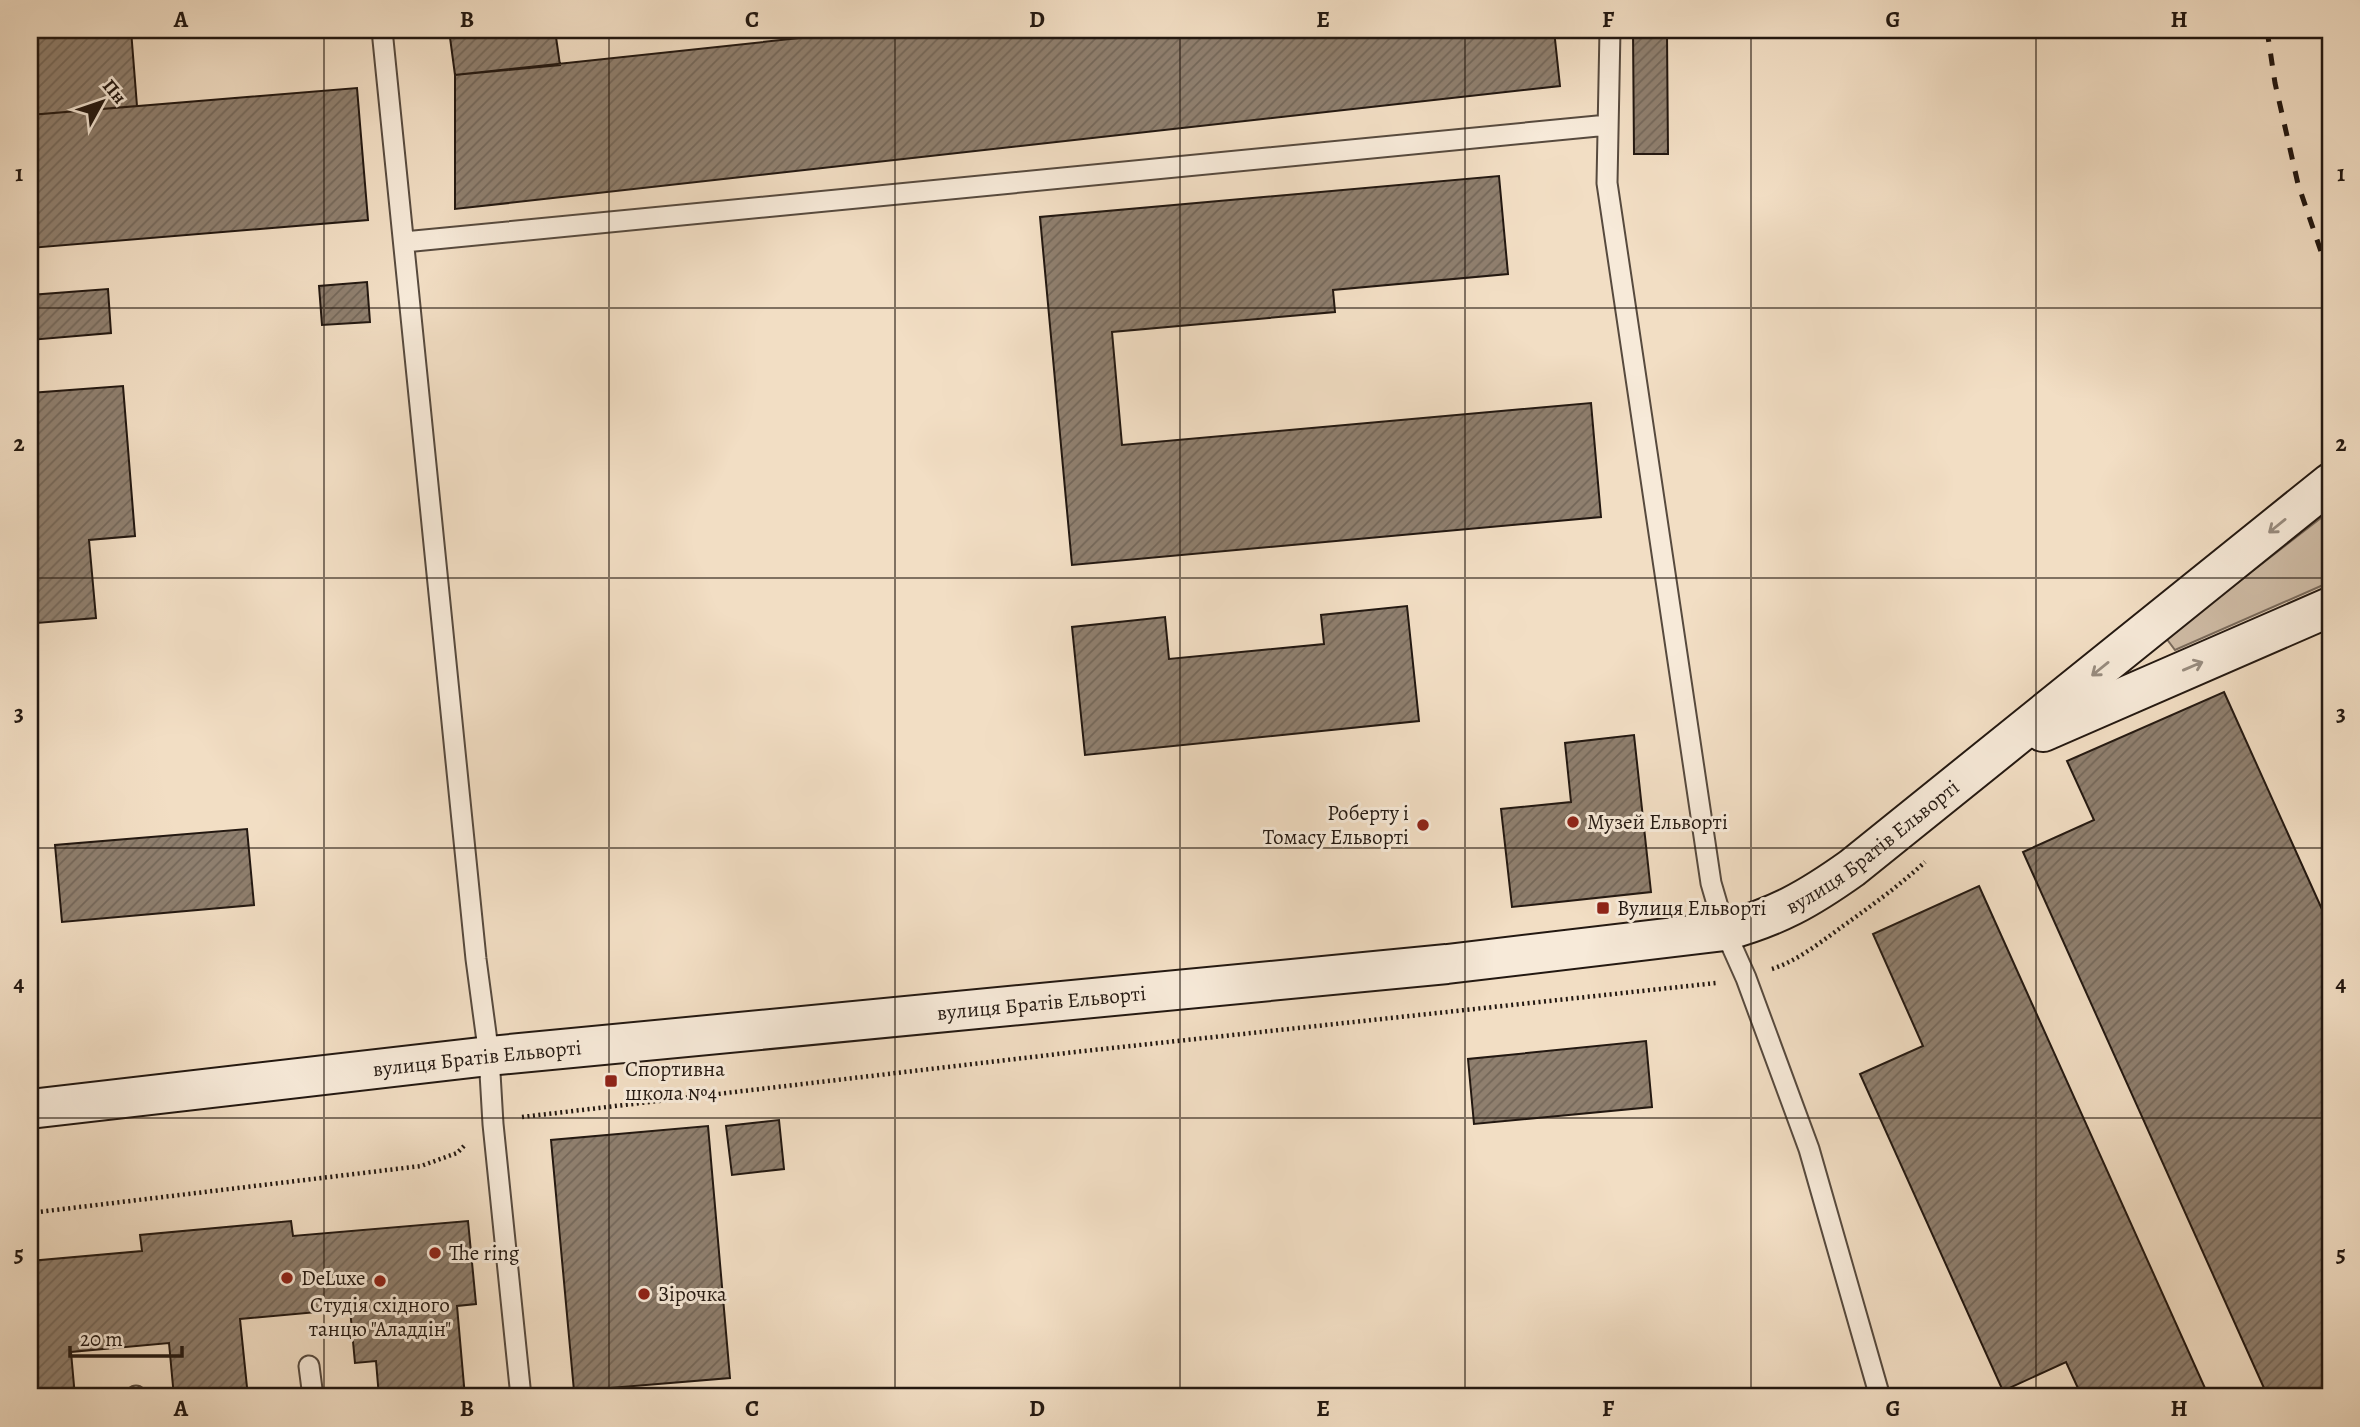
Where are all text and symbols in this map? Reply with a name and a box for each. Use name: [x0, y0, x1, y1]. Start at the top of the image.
text: A: [173, 4, 189, 35]
text: B: [460, 4, 474, 35]
text: C: [745, 4, 759, 35]
text: D: [1029, 4, 1045, 35]
text: E: [1316, 4, 1330, 35]
text: F: [1602, 4, 1615, 35]
text: G: [1885, 4, 1901, 35]
text: H: [2170, 4, 2188, 35]
north arrow: [66, 66, 136, 136]
text: Пн: [96, 74, 132, 110]
text: 1: [15, 158, 23, 189]
text: 1: [2337, 158, 2345, 189]
text: 2: [13, 428, 25, 459]
text: 2: [2335, 428, 2347, 459]
one-way arrow: [2269, 519, 2287, 534]
one-way arrow: [2182, 659, 2203, 672]
one-way arrow: [2091, 661, 2109, 677]
text: 3: [14, 698, 24, 729]
text: 3: [2336, 698, 2346, 729]
street label: вулиця Братів Ельворті: [1781, 773, 1965, 920]
place label: Роберту і Томасу Ельворті: [1263, 799, 1409, 851]
place label: Музей Ельворті: [1587, 808, 1728, 836]
marker: Музей Ельворті: [1565, 814, 1581, 830]
marker: Роберту і Томасу Ельворті: [1415, 817, 1431, 833]
place label: Вулиця Ельворті: [1617, 894, 1767, 922]
marker: Вулиця Ельворті: [1595, 900, 1611, 916]
text: 4: [14, 968, 25, 999]
text: 4: [2336, 968, 2347, 999]
street label: вулиця Братів Ельворті: [936, 979, 1147, 1027]
street label: вулиця Братів Ельворті: [371, 1033, 583, 1083]
place label: Спортивна школа №4: [625, 1055, 725, 1107]
marker: Спортивна школа №4: [603, 1073, 619, 1089]
text: 5: [14, 1238, 24, 1269]
text: 5: [2336, 1238, 2346, 1269]
place label: The ring: [449, 1239, 520, 1267]
marker: The ring: [427, 1245, 443, 1261]
place label: DeLuxe: [301, 1264, 366, 1292]
marker: DeLuxe: [279, 1270, 295, 1286]
marker: Студія східного танцю "Аладдін": [372, 1273, 388, 1289]
place label: Зірочка: [658, 1280, 727, 1308]
marker: Зірочка: [636, 1286, 652, 1302]
place label: Студія східного танцю "Аладдін": [309, 1291, 451, 1343]
scale bar: [70, 1315, 182, 1359]
text: 20 m: [80, 1325, 123, 1353]
text: A: [173, 1393, 189, 1424]
text: B: [460, 1393, 474, 1424]
text: C: [745, 1393, 759, 1424]
text: D: [1029, 1393, 1045, 1424]
text: E: [1316, 1393, 1330, 1424]
text: F: [1602, 1393, 1615, 1424]
text: G: [1885, 1393, 1901, 1424]
text: H: [2170, 1393, 2188, 1424]

